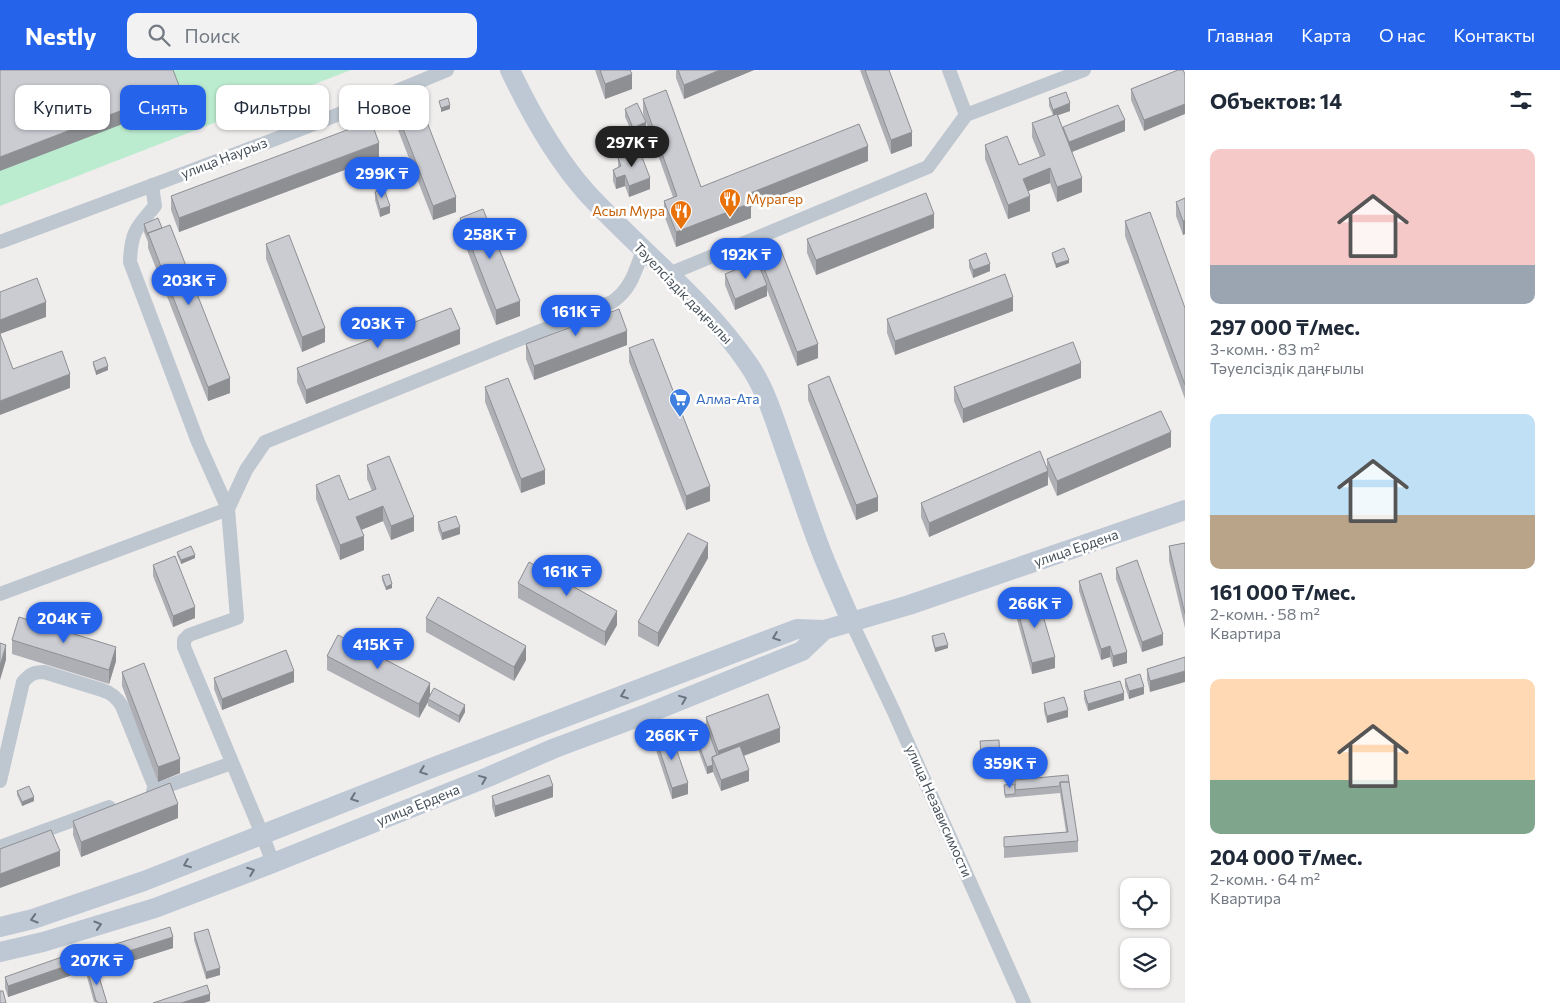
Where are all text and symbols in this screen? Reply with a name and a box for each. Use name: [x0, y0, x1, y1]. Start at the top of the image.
search box: [127, 13, 477, 58]
text: Nestly: [25, 21, 97, 50]
icon: search: [145, 21, 173, 49]
text: Поиск: [185, 24, 241, 47]
text: Главная: [1207, 24, 1273, 46]
text: Карта: [1301, 24, 1351, 46]
text: О нас: [1379, 24, 1426, 46]
text: Контакты: [1454, 24, 1535, 46]
chip: Купить: [15, 85, 110, 130]
chip: Снять: [120, 85, 206, 130]
chip: Фильтры: [216, 85, 329, 130]
chip: Новое: [339, 85, 429, 130]
icon: filters: [1507, 86, 1535, 114]
text: Объектов: 14: [1210, 88, 1342, 113]
pin: 297K ₸: [591, 126, 673, 168]
text: 297K ₸: [606, 132, 658, 151]
street label: улица Наурыз: [178, 133, 270, 182]
pin: 299K ₸: [341, 156, 423, 199]
text: 299K ₸: [356, 163, 408, 182]
icon: home: [1328, 181, 1418, 271]
restaurant icon: Мурагер: [718, 187, 742, 218]
place label: Мурагер: [746, 190, 803, 207]
restaurant icon: Асыл Мура: [669, 199, 693, 230]
place label: Асыл Мура: [592, 202, 665, 219]
pin: 258K ₸: [449, 218, 531, 260]
text: 258K ₸: [464, 224, 516, 243]
street label: Тәуелсіздік даңғылы: [630, 238, 736, 347]
pin: 192K ₸: [705, 238, 787, 280]
text: 192K ₸: [721, 244, 771, 263]
pin: 203K ₸: [148, 264, 230, 306]
text: 203K ₸: [163, 270, 215, 289]
pin: 161K ₸: [535, 294, 617, 337]
text: 161K ₸: [552, 301, 600, 320]
pin: 203K ₸: [337, 306, 419, 349]
text: 203K ₸: [352, 313, 404, 332]
text: 297 000 ₸/мес.: [1210, 314, 1360, 339]
text: 3-комн. · 83 m²: [1210, 339, 1320, 358]
text: Тәуелсіздік даңғылы: [1210, 358, 1364, 377]
supermarket icon: Алма-Ата: [668, 387, 692, 418]
place label: Алма-Ата: [696, 390, 759, 407]
icon: home: [1328, 446, 1418, 536]
street label: улица Ердена: [1031, 525, 1120, 570]
pin: 161K ₸: [526, 554, 608, 597]
text: 161K ₸: [543, 561, 591, 580]
text: 161 000 ₸/мес.: [1210, 579, 1356, 604]
pin: 266K ₸: [994, 586, 1076, 629]
text: 266K ₸: [1009, 593, 1061, 612]
pin: 204K ₸: [23, 602, 105, 644]
text: 2-комн. · 58 m²: [1210, 604, 1320, 623]
text: 204K ₸: [37, 608, 91, 627]
text: Квартира: [1210, 623, 1281, 642]
pin: 415K ₸: [337, 628, 419, 670]
one-way arrow: [772, 631, 781, 641]
text: 415K ₸: [353, 634, 403, 653]
one-way arrow: [621, 689, 629, 699]
one-way arrow: [678, 695, 687, 705]
icon: home: [1328, 711, 1418, 801]
pin: 266K ₸: [631, 718, 713, 761]
text: 266K ₸: [646, 725, 698, 744]
street label: улица Независимости: [903, 742, 976, 880]
pin: 359K ₸: [969, 746, 1051, 789]
text: 359K ₸: [984, 753, 1036, 772]
one-way arrow: [420, 766, 428, 776]
one-way arrow: [478, 775, 487, 785]
street label: улица Ердена: [374, 780, 462, 829]
one-way arrow: [351, 792, 359, 802]
text: 204 000 ₸/мес.: [1210, 844, 1362, 869]
one-way arrow: [183, 857, 192, 868]
one-way arrow: [246, 867, 255, 877]
text: 2-комн. · 64 m²: [1210, 869, 1320, 888]
map controls: [1120, 878, 1170, 988]
button: locate: [1120, 878, 1170, 928]
text: Квартира: [1210, 888, 1281, 907]
one-way arrow: [30, 913, 38, 923]
one-way arrow: [93, 921, 101, 931]
button: layers: [1120, 938, 1170, 988]
pin: 207K ₸: [56, 944, 138, 986]
text: 207K ₸: [71, 950, 123, 969]

